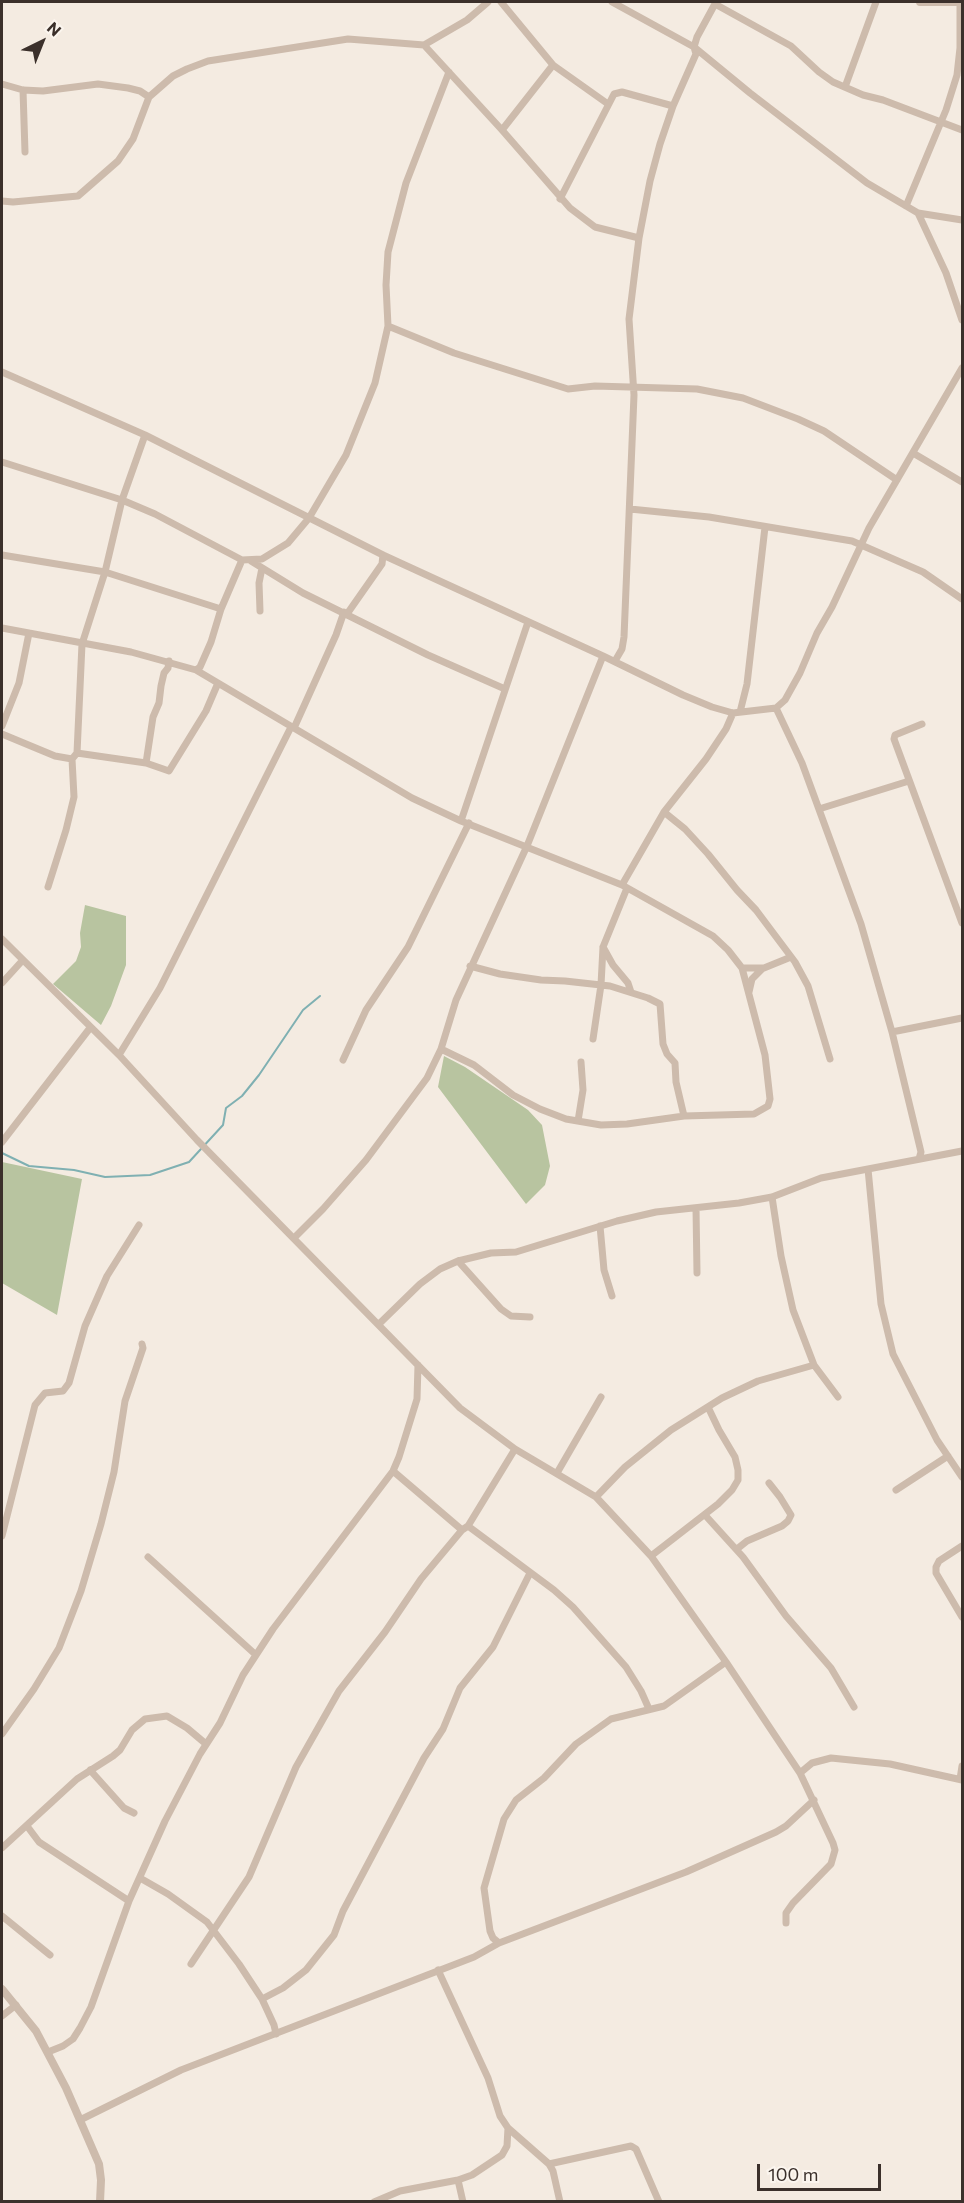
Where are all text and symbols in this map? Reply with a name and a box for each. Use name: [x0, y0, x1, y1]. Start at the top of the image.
north arrow: [12, 12, 72, 72]
text: N: [44, 17, 65, 40]
scale bar: [760, 2152, 884, 2190]
text: 100 m: [768, 2163, 818, 2185]

